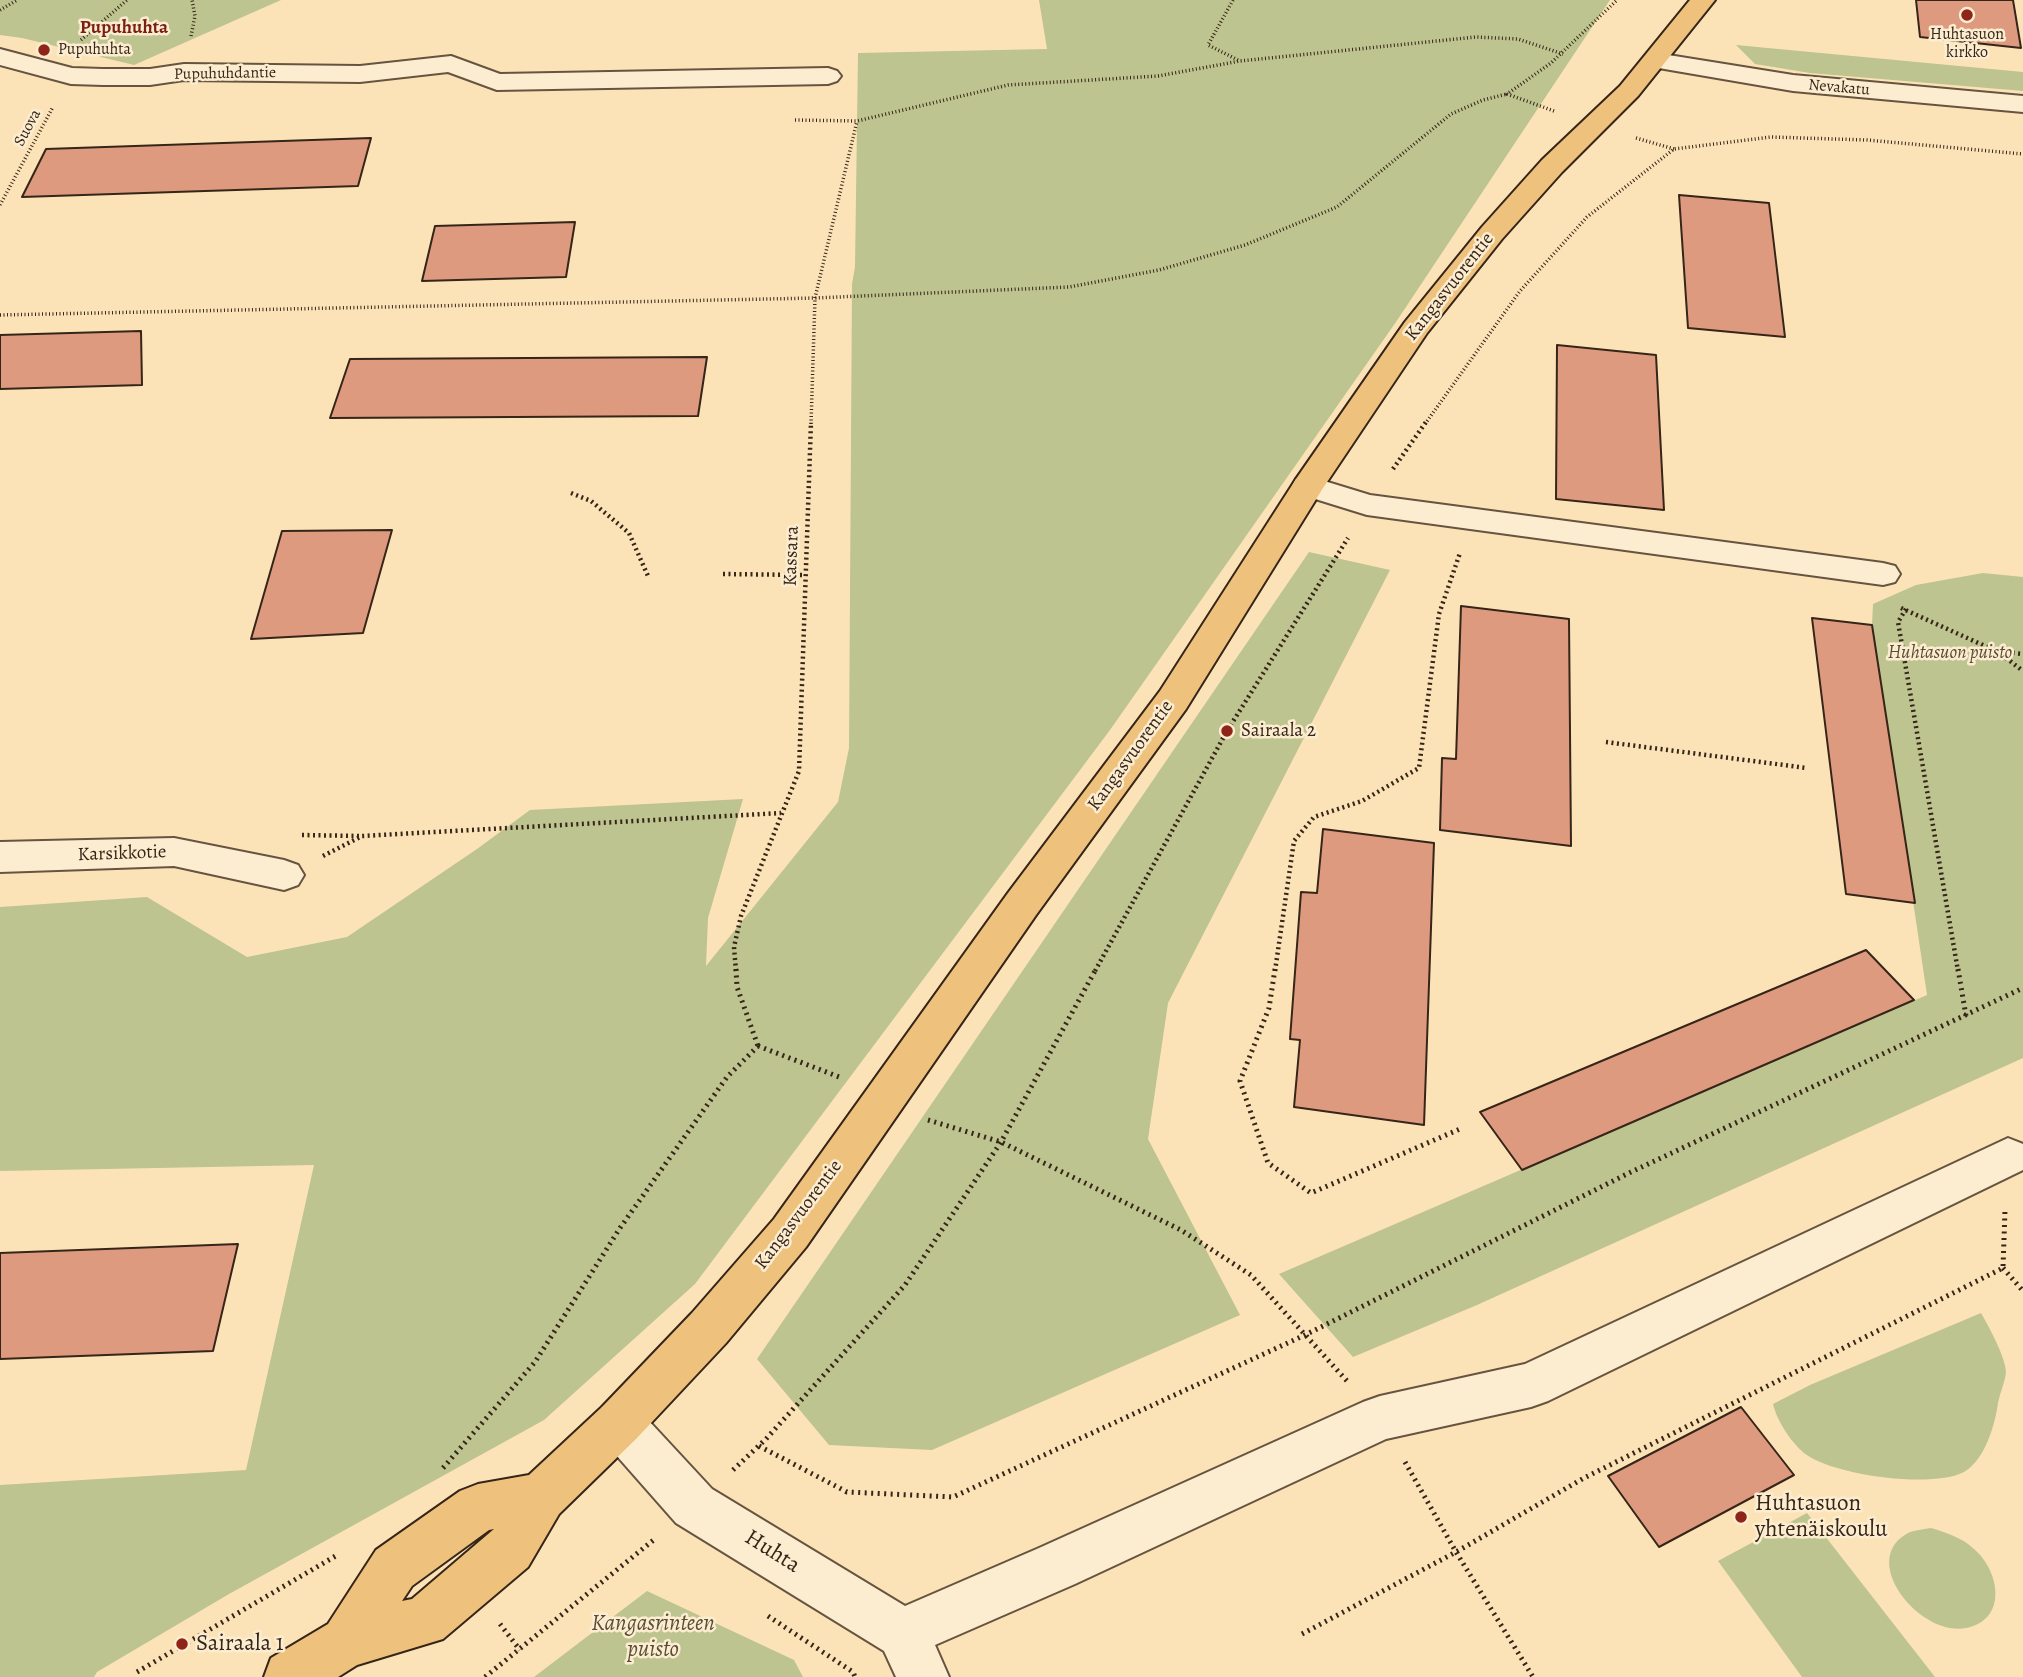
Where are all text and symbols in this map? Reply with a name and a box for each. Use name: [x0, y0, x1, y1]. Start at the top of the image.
marker: Huhtasuon kirkko: [1959, 7, 1975, 23]
district label: Pupuhuhta: [80, 17, 168, 39]
place label: Huhtasuon kirkko: [1930, 25, 2004, 63]
place label: Pupuhuhta: [58, 40, 131, 60]
marker: Pupuhuhta: [36, 42, 52, 58]
street label: Pupuhuhdantie: [174, 64, 276, 84]
street label: Nevakatu: [1807, 76, 1871, 100]
street label: Suova: [10, 106, 46, 150]
street label: Kangasvuorentie: [1401, 228, 1499, 346]
street label: Kassara: [780, 525, 804, 587]
park label: Huhtasuon puisto: [1888, 642, 2012, 664]
street label: Kangasvuorentie: [1083, 696, 1179, 816]
place label: Sairaala 2: [1241, 720, 1316, 742]
marker: Sairaala 2: [1219, 723, 1235, 739]
street label: Karsikkotie: [77, 841, 167, 867]
street label: Kangasvuorentie: [750, 1156, 848, 1274]
place label: Huhtasuon yhtenäiskoulu: [1755, 1490, 1887, 1544]
marker: Huhtasuon yhtenäiskoulu: [1733, 1509, 1749, 1525]
street label: Huhta: [739, 1524, 805, 1580]
park label: Kangasrinteen puisto: [591, 1610, 715, 1664]
place label: Sairaala 1: [196, 1630, 284, 1658]
marker: Sairaala 1: [174, 1636, 190, 1652]

